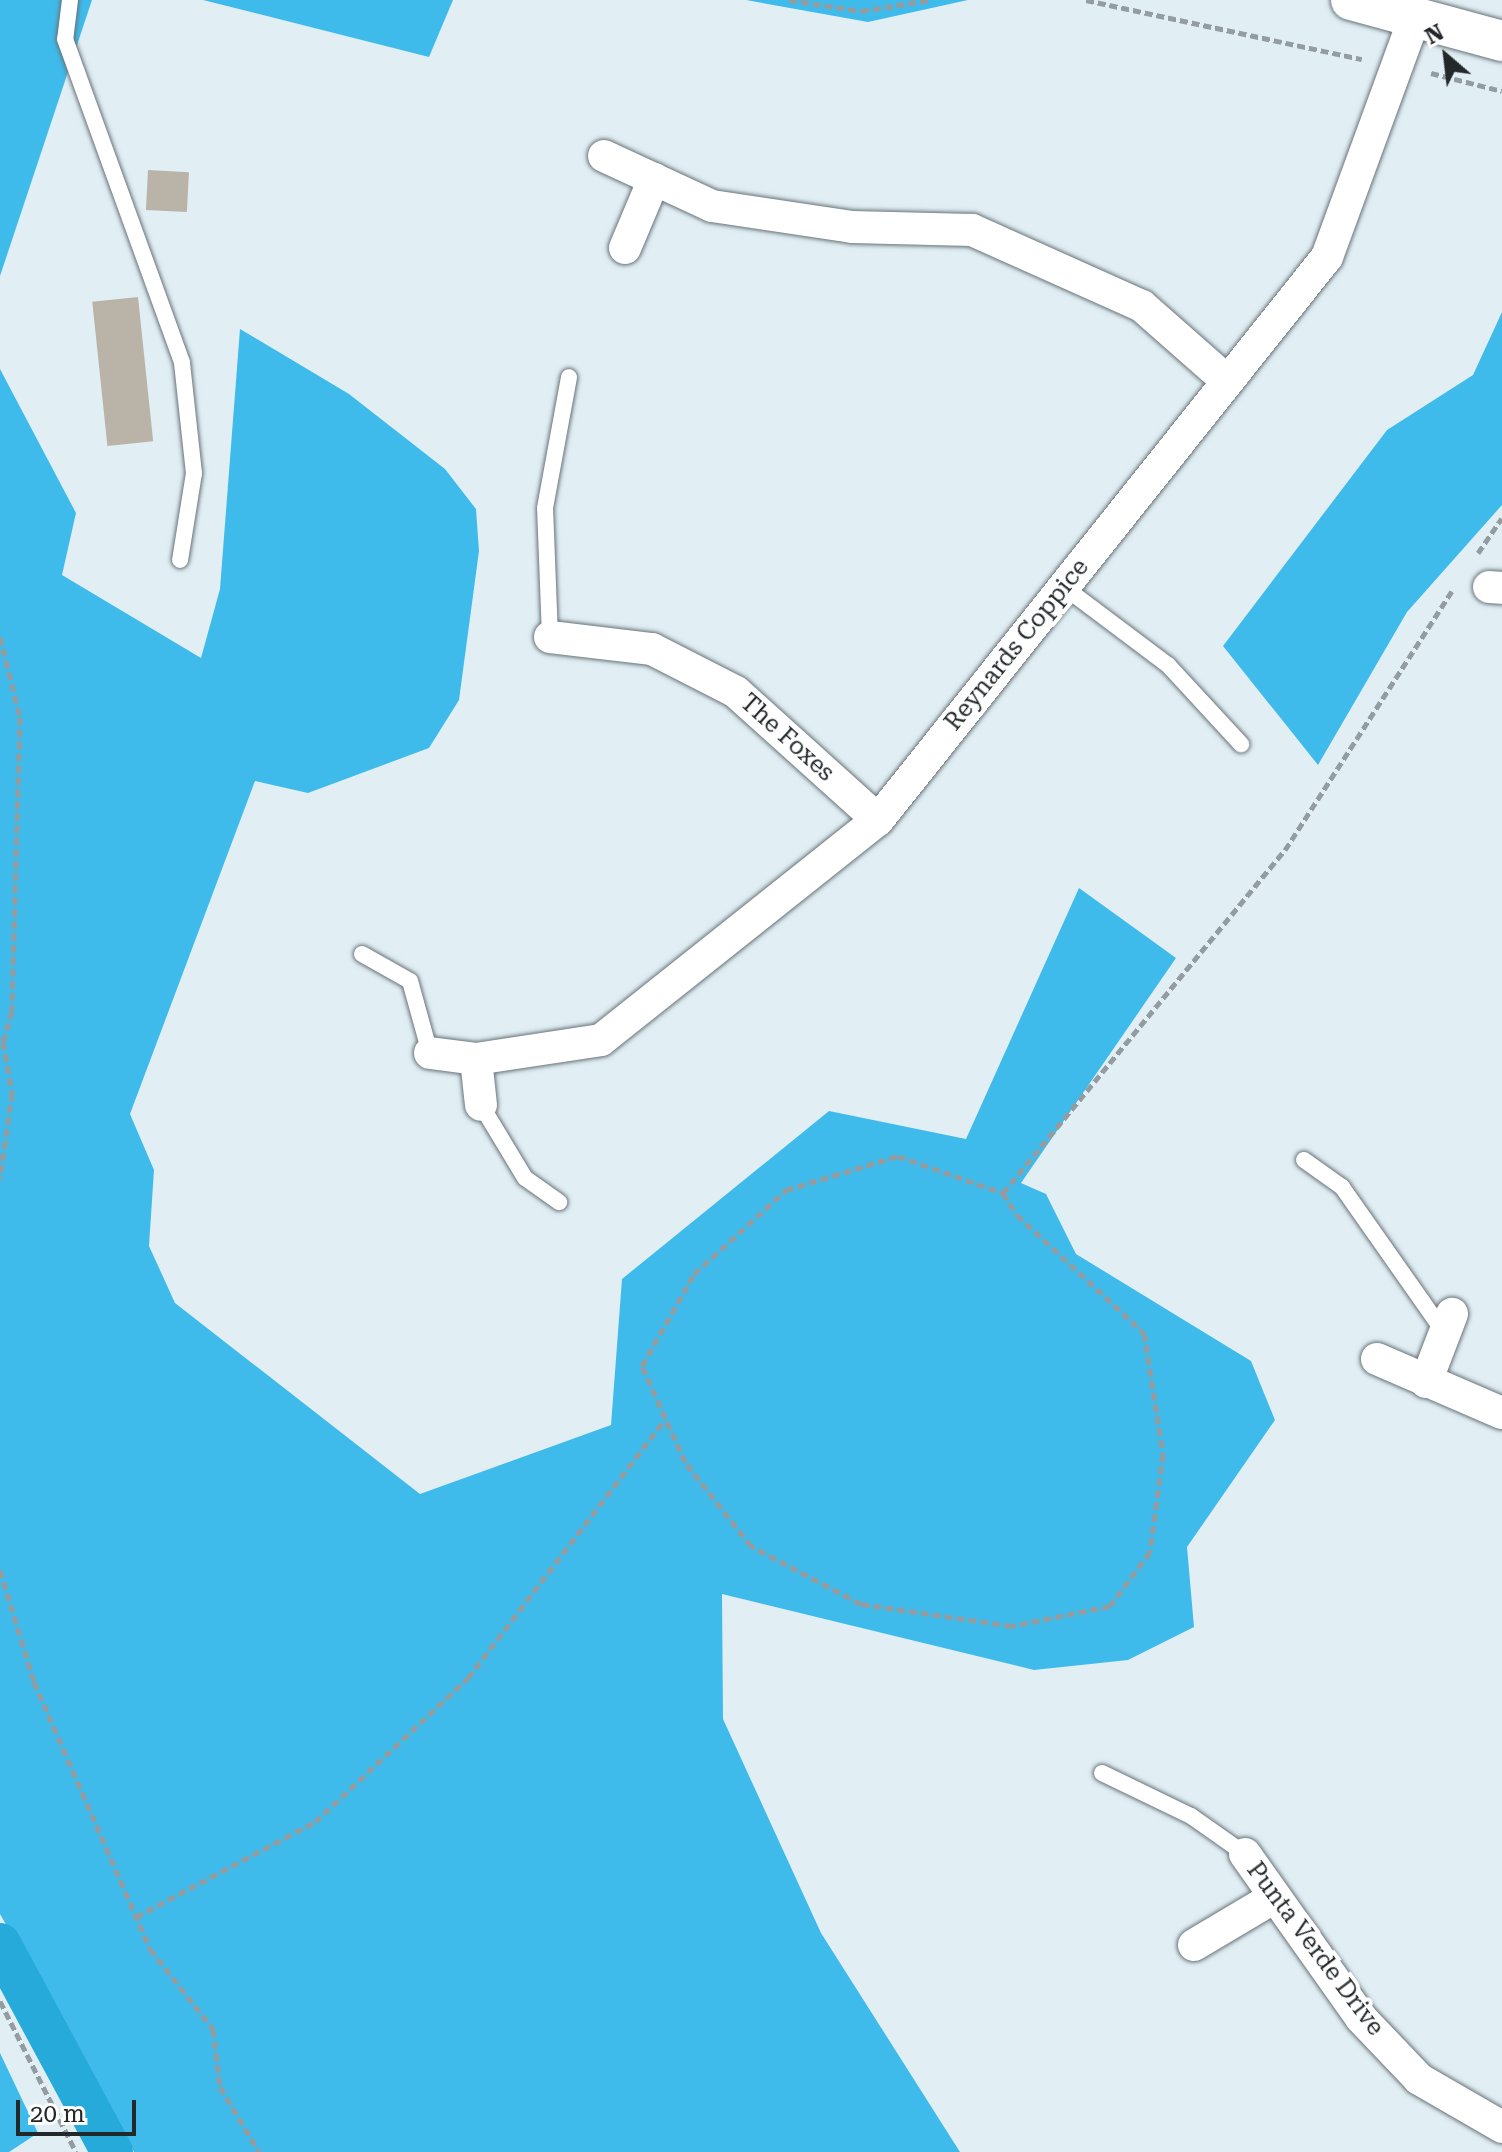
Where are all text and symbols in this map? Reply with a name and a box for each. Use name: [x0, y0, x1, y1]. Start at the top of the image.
north arrow: [1406, 16, 1486, 96]
text: N: [1421, 19, 1448, 49]
street label: Reynards Coppice: [939, 554, 1095, 736]
street label: The Foxes: [734, 688, 840, 788]
street label: Punta Verde Drive: [1240, 1857, 1390, 2041]
scale bar: [20, 2084, 140, 2134]
text: 20 m: [30, 2100, 85, 2128]

